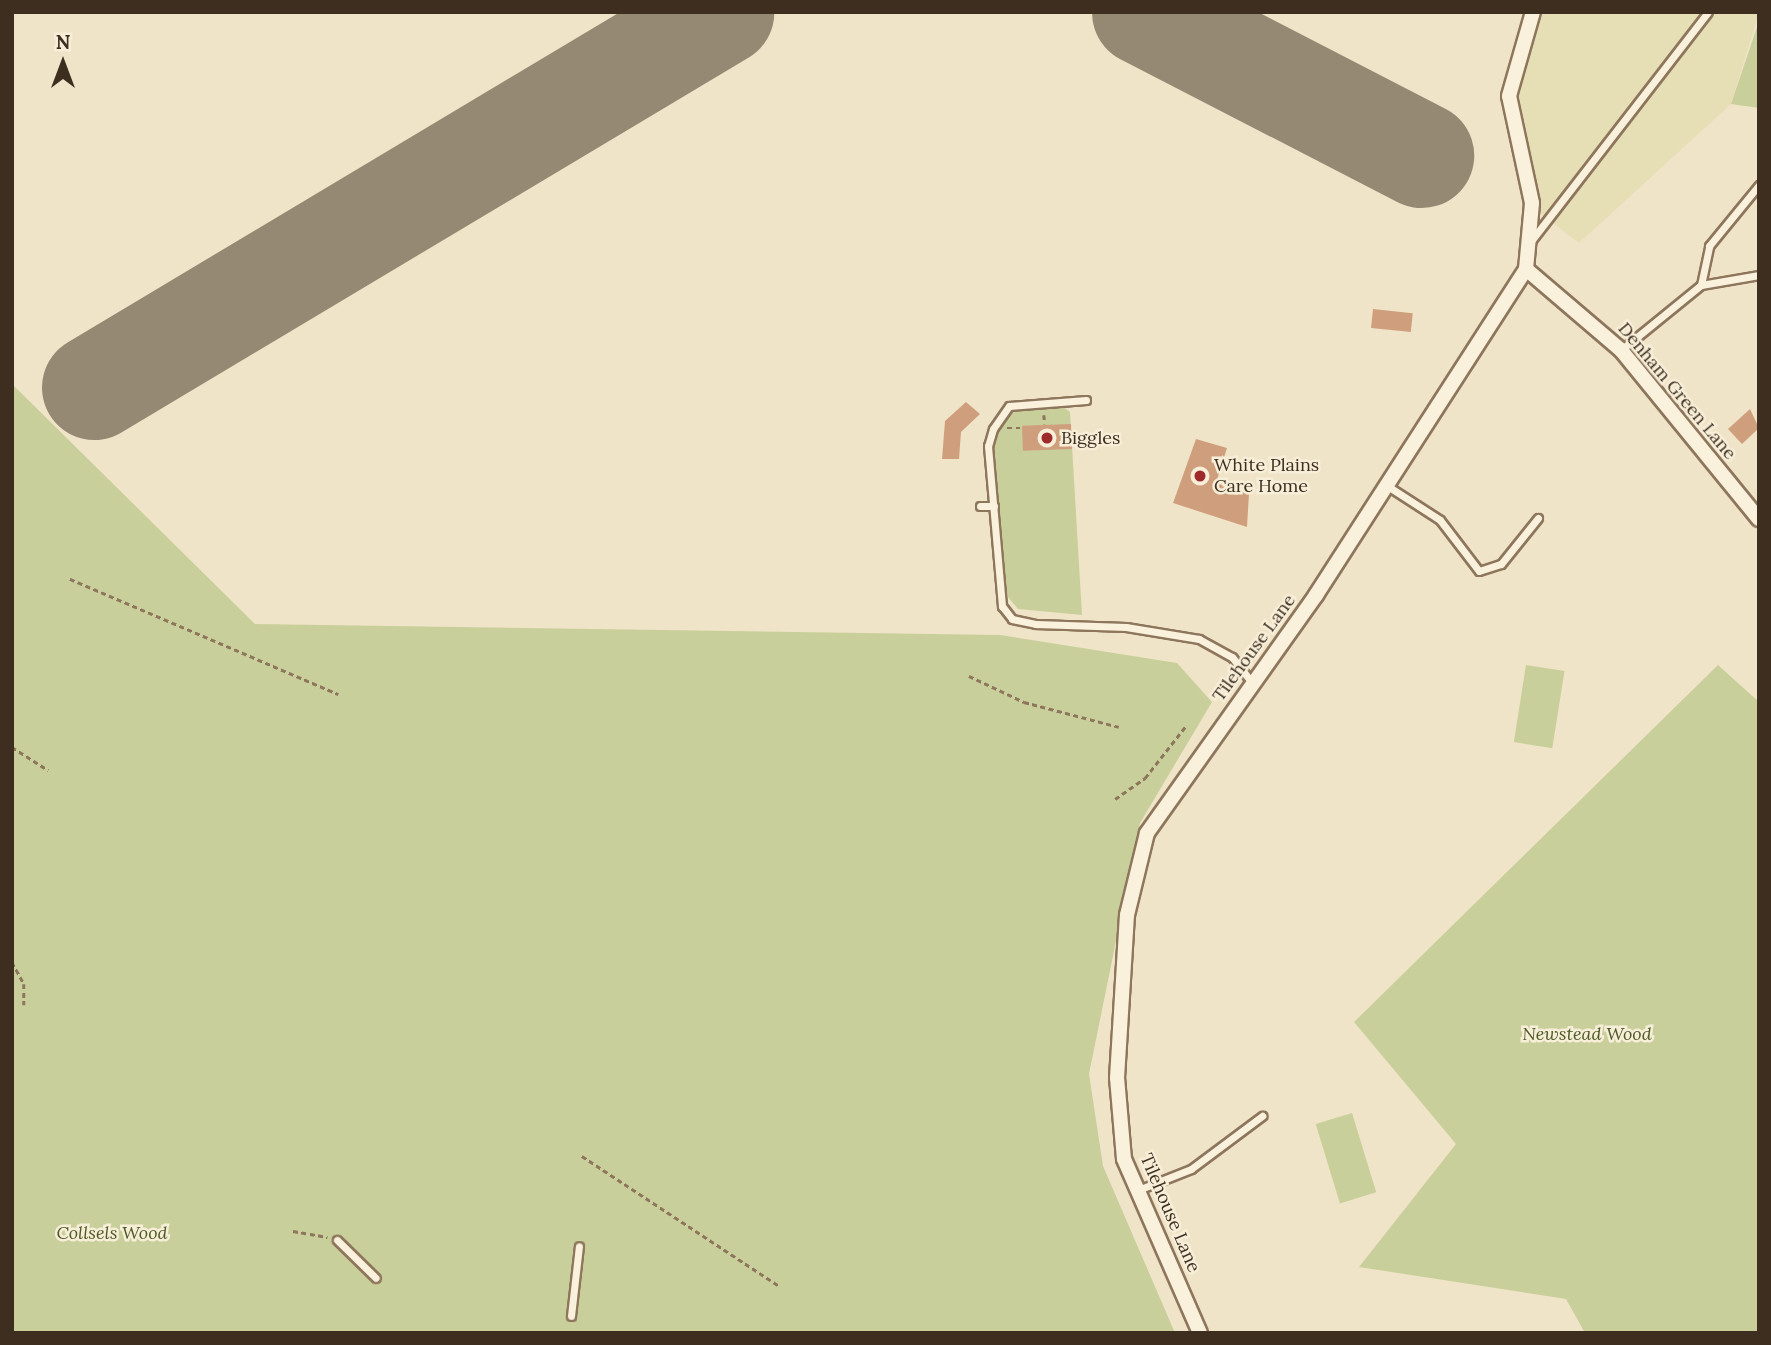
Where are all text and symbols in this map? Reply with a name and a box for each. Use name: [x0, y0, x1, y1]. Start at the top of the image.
north arrow: [28, 28, 98, 98]
text: N: [56, 30, 70, 54]
street label: Denham Green Lane: [1613, 318, 1741, 464]
place label: Biggles: [1061, 427, 1120, 449]
marker: Biggles: [1039, 430, 1055, 446]
place label: White Plains Care Home: [1214, 455, 1319, 498]
marker: White Plains Care Home: [1192, 468, 1208, 484]
street label: Tilehouse Lane: [1208, 590, 1300, 706]
park label: Newstead Wood: [1522, 1023, 1652, 1045]
street label: Tilehouse Lane: [1135, 1150, 1205, 1276]
park label: Collsels Wood: [56, 1222, 168, 1244]

